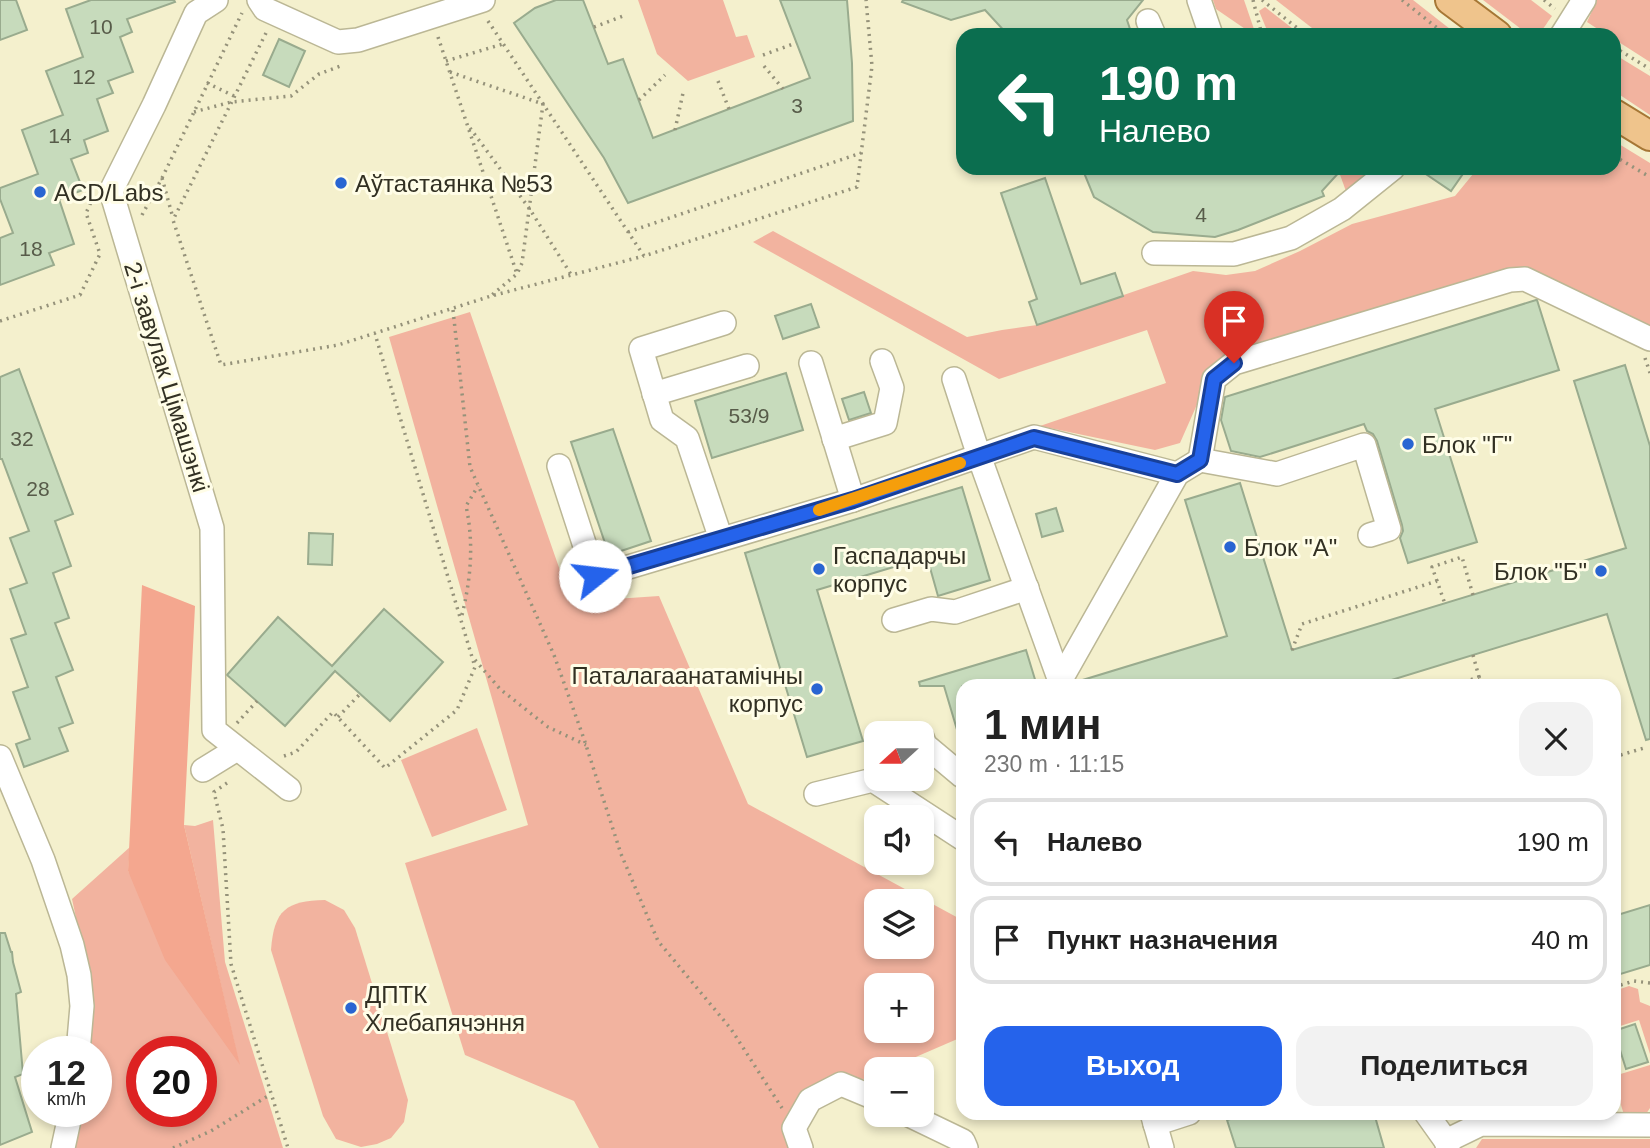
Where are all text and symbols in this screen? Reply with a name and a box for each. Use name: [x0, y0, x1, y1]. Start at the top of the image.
house number: 10: [89, 15, 113, 38]
icon: left: [984, 56, 1075, 147]
text: 190 m: [1099, 56, 1238, 110]
house number: 12: [72, 65, 96, 88]
house number: 3: [791, 94, 803, 117]
text: Налево: [1099, 113, 1211, 149]
house number: 14: [48, 124, 72, 147]
place label: Аўтастаянка №53: [355, 170, 553, 197]
marker: Аўтастаянка №53: [333, 175, 349, 191]
place label: ACD/Labs: [54, 179, 163, 206]
marker: ACD/Labs: [32, 184, 48, 200]
house number: 4: [1195, 203, 1207, 226]
house number: 18: [19, 237, 43, 260]
street label: 2-і завулак Цімашэнкі: [119, 259, 215, 495]
pin: [1204, 291, 1264, 363]
icon: arrive: [1215, 302, 1253, 340]
house number: 53/9: [729, 404, 769, 427]
house number: 32: [10, 427, 34, 450]
place label: Блок "Г": [1422, 431, 1512, 458]
marker: Блок "Г": [1400, 436, 1416, 452]
house number: 28: [26, 477, 50, 500]
place label: Блок "А": [1244, 534, 1337, 561]
position arrow: [558, 539, 632, 613]
marker: Блок "А": [1222, 539, 1238, 555]
place label: Гаспадарчы корпус: [833, 542, 966, 597]
place label: Блок "Б": [1494, 558, 1587, 585]
marker: Гаспадарчы корпус: [811, 561, 827, 577]
marker: Блок "Б": [1593, 563, 1609, 579]
place label: Паталагаанатамічны корпус: [572, 662, 803, 717]
marker: Паталагаанатамічны корпус: [809, 681, 825, 697]
text: 1 мин: [984, 701, 1101, 748]
button: close: [1519, 702, 1593, 776]
north arrow: [864, 721, 934, 791]
map controls: [864, 721, 934, 1127]
text: 230 m · 11:15: [984, 751, 1124, 777]
button: sound: [864, 805, 934, 875]
icon: left: [988, 823, 1026, 861]
text: Налево: [1047, 827, 1142, 857]
text: 190 m: [1517, 827, 1589, 857]
button: layers: [864, 889, 934, 959]
icon: arrive: [988, 921, 1026, 959]
text: Пункт назначения: [1047, 925, 1278, 955]
text: 40 m: [1531, 925, 1589, 955]
button: +: [864, 973, 934, 1043]
place label: ДПТК Хлебапячэння: [365, 981, 525, 1036]
marker: ДПТК Хлебапячэння: [343, 1000, 359, 1016]
button: Выход: [984, 1026, 1282, 1106]
button: Поделиться: [1296, 1026, 1593, 1106]
speed limit sign: 20: [126, 1036, 217, 1127]
text: 12: [47, 1053, 86, 1092]
button: −: [864, 1057, 934, 1127]
text: km/h: [47, 1089, 86, 1109]

